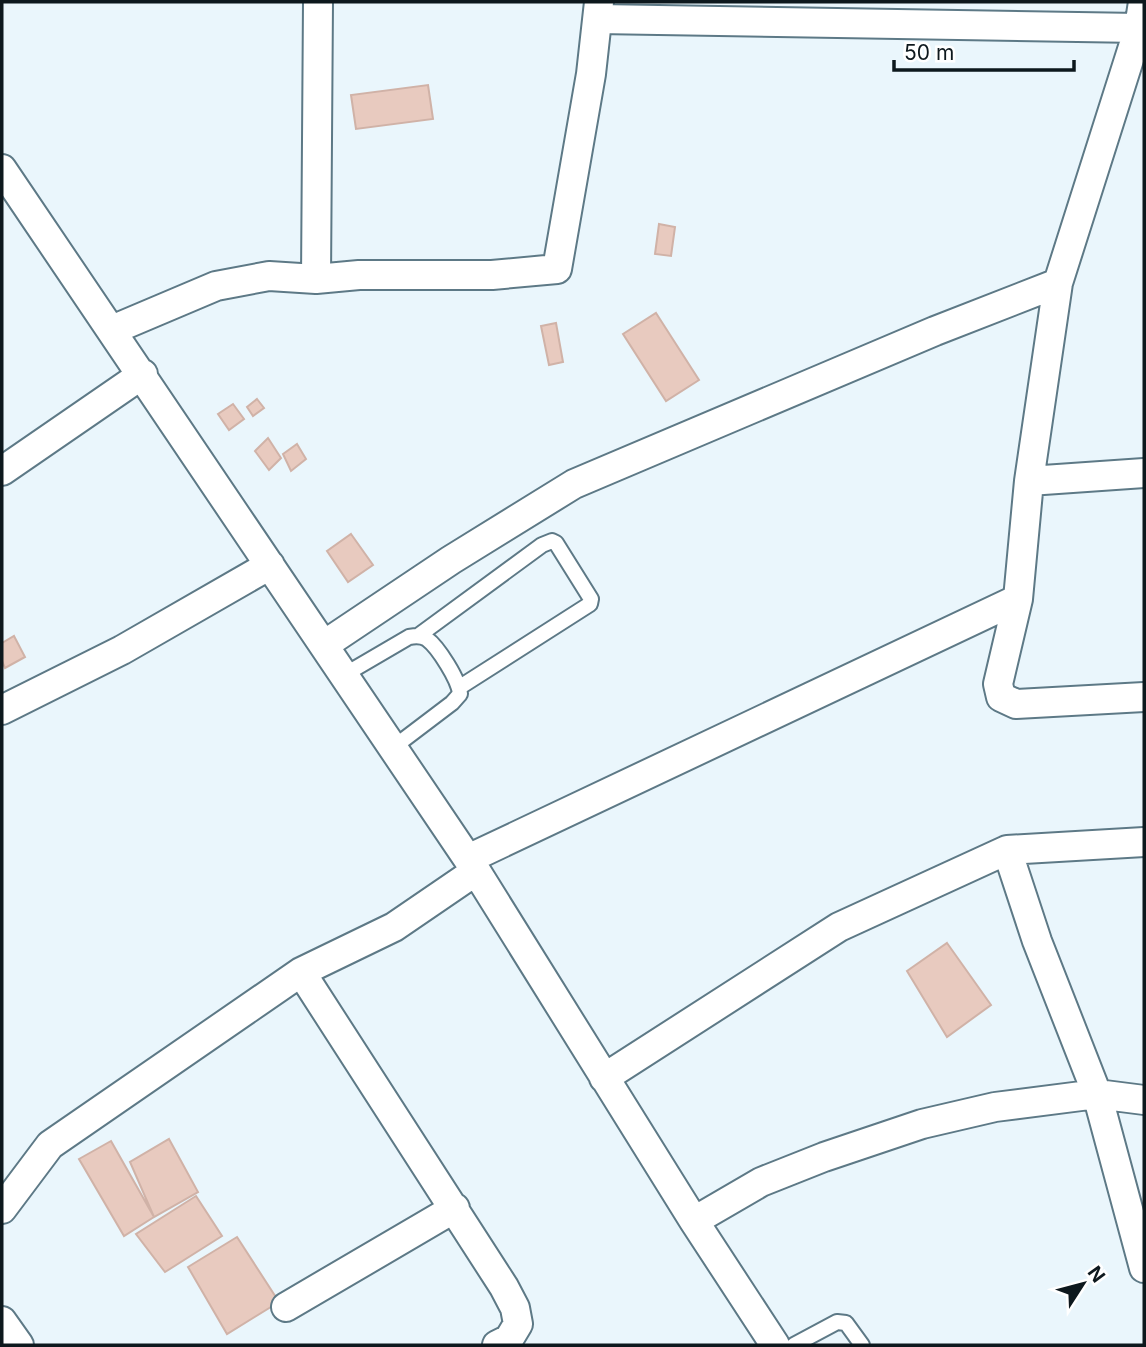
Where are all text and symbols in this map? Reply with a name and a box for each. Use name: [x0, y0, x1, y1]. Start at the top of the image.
scale bar: [894, 28, 1074, 72]
text: 50 m: [904, 40, 954, 65]
north arrow: [1048, 1249, 1118, 1319]
text: N: [1083, 1262, 1110, 1287]

